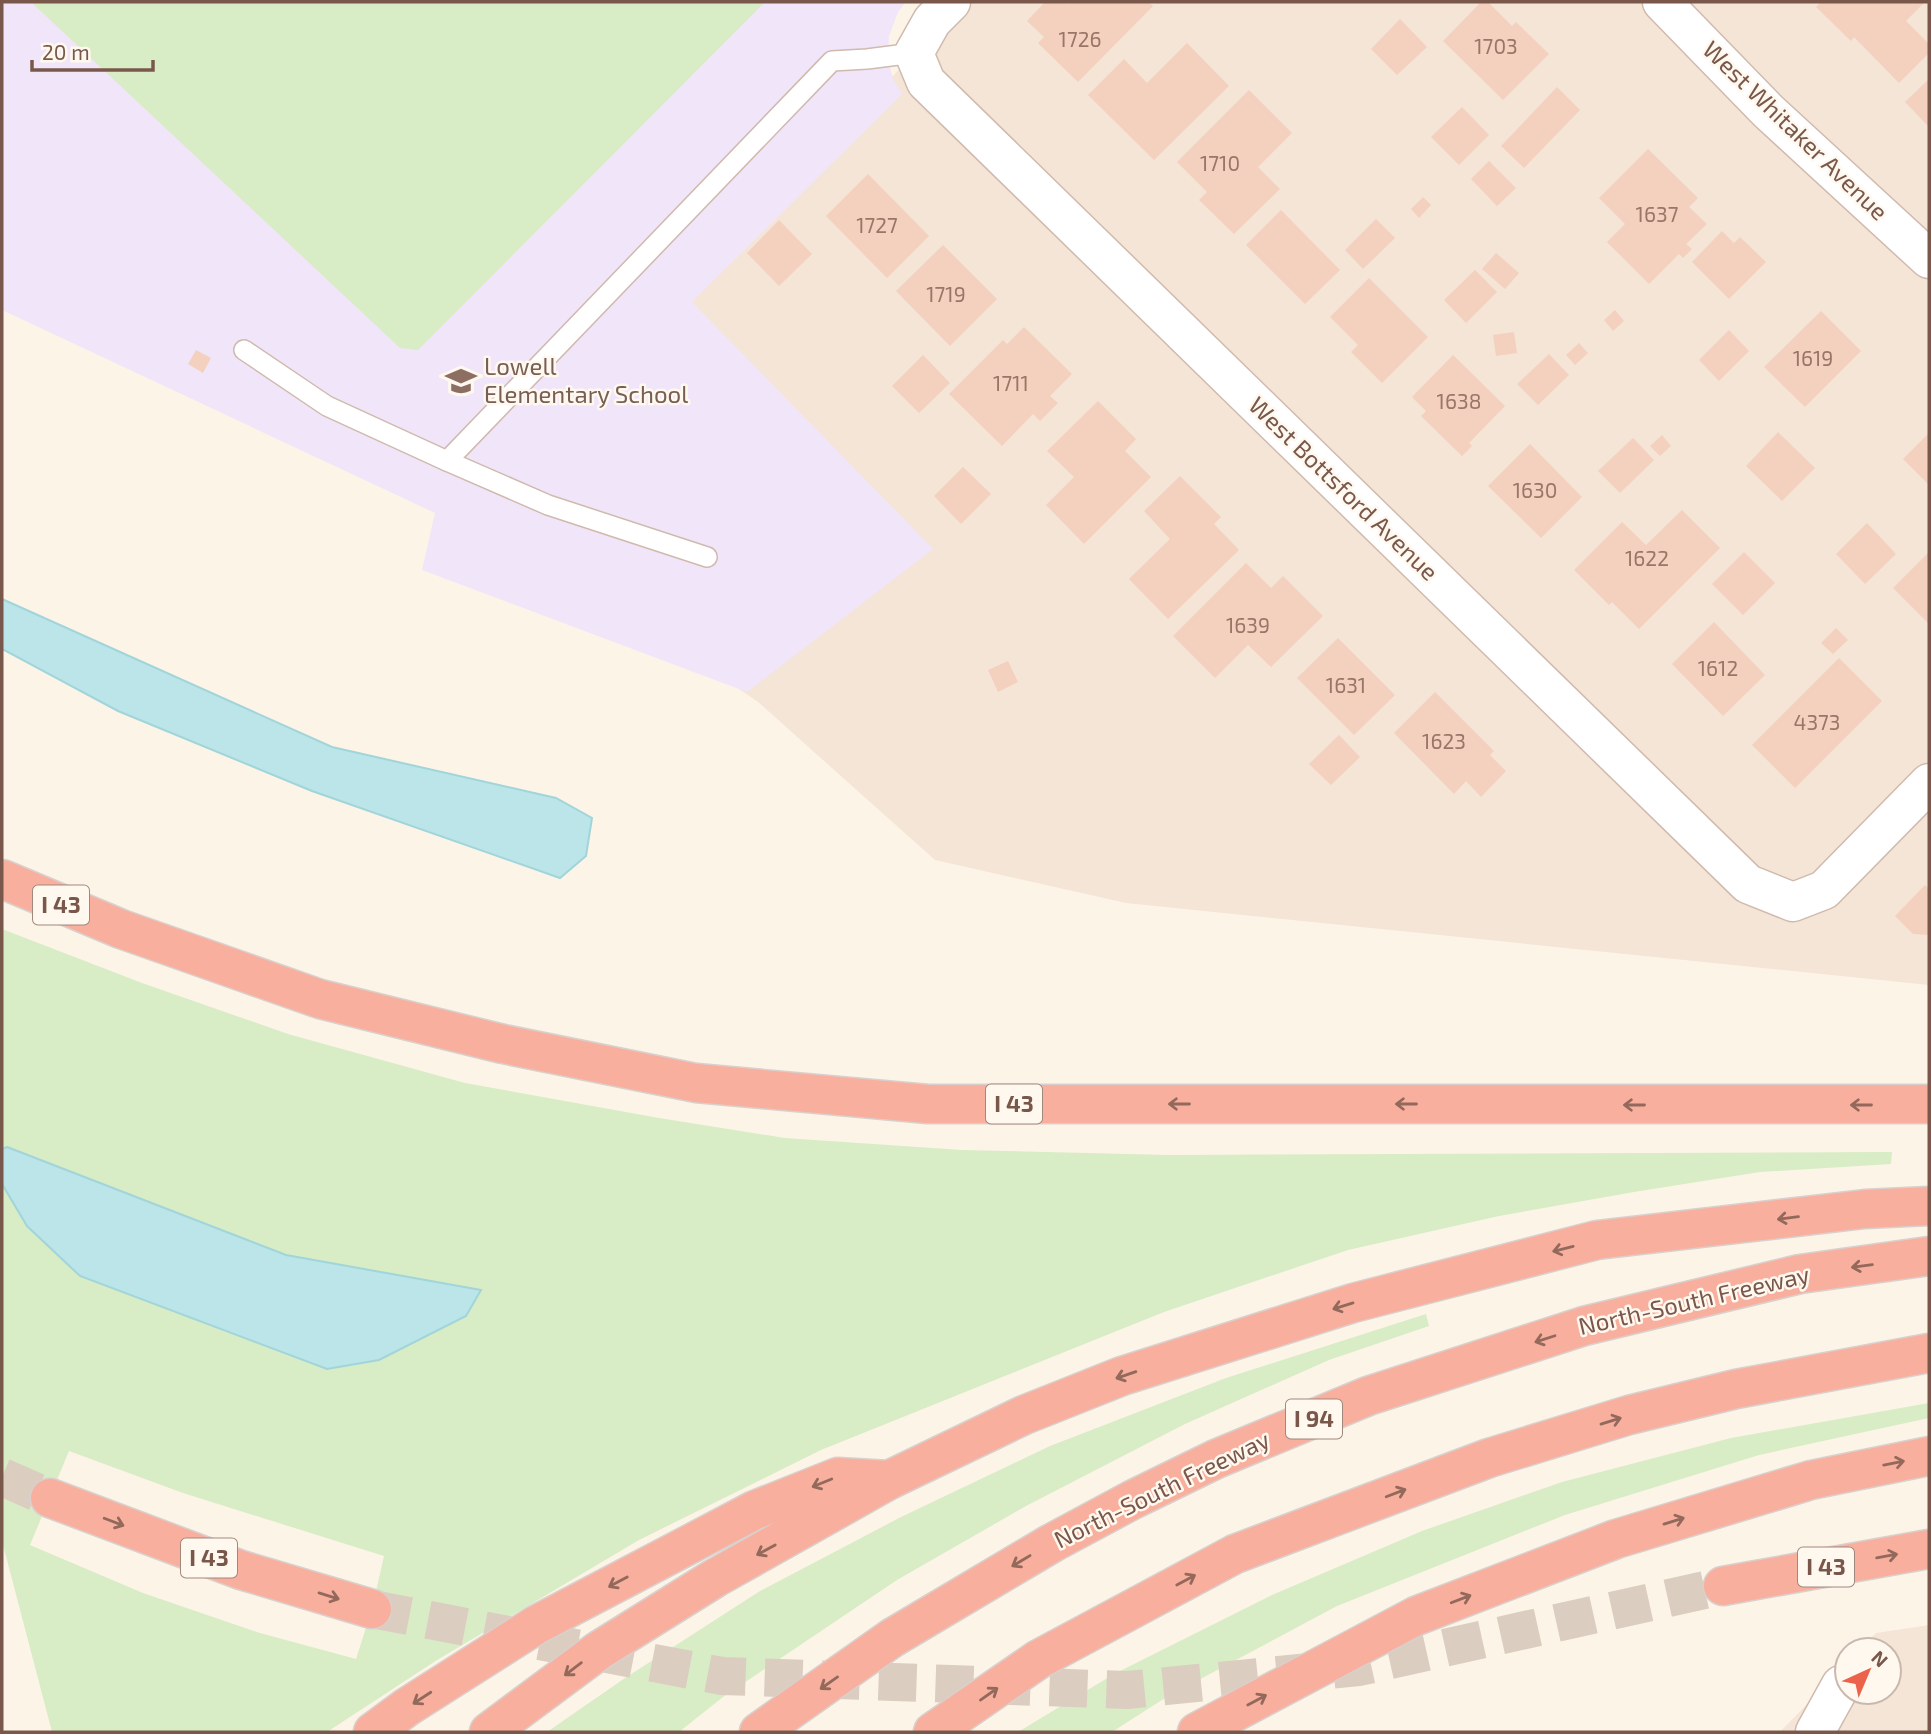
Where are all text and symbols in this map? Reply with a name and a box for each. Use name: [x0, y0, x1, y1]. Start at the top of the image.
house number: 1726: [1059, 26, 1101, 51]
scale bar: [32, 28, 152, 72]
house number: 1703: [1474, 33, 1518, 58]
street label: West Whitaker Avenue: [1698, 34, 1894, 226]
text: 20 m: [42, 39, 90, 64]
house number: 1710: [1200, 150, 1240, 175]
house number: 1637: [1636, 201, 1679, 226]
house number: 1727: [856, 212, 898, 237]
house number: 1719: [926, 281, 966, 306]
house number: 1619: [1793, 345, 1833, 370]
place label: Lowell Elementary School: [484, 351, 688, 408]
school or university icon: Lowell Elementary School: [444, 364, 478, 398]
house number: 1711: [993, 370, 1029, 395]
house number: 1638: [1437, 388, 1481, 413]
street label: West Bottsford Avenue: [1243, 390, 1445, 586]
house number: 1630: [1513, 477, 1557, 502]
house number: 1622: [1625, 545, 1669, 570]
house number: 1639: [1226, 612, 1270, 637]
house number: 1612: [1698, 655, 1738, 680]
house number: 1631: [1326, 672, 1366, 697]
house number: 4373: [1793, 709, 1841, 734]
house number: 1623: [1422, 728, 1466, 753]
road number: I 43: [33, 885, 89, 924]
road number: I 43: [986, 1084, 1042, 1124]
one-way arrow: [1167, 1097, 1190, 1111]
one-way arrow: [1395, 1097, 1418, 1111]
one-way arrow: [1622, 1098, 1645, 1112]
one-way arrow: [1850, 1098, 1873, 1112]
one-way arrow: [1777, 1211, 1800, 1224]
one-way arrow: [1552, 1243, 1575, 1256]
street label: North-South Freeway: [1575, 1259, 1812, 1340]
one-way arrow: [1851, 1259, 1874, 1272]
one-way arrow: [1332, 1301, 1354, 1313]
one-way arrow: [1534, 1333, 1556, 1346]
one-way arrow: [1115, 1369, 1137, 1382]
road number: I 94: [1286, 1400, 1342, 1438]
one-way arrow: [1600, 1413, 1622, 1426]
street label: North-South Freeway: [1049, 1424, 1274, 1553]
one-way arrow: [1882, 1456, 1905, 1470]
one-way arrow: [812, 1478, 834, 1491]
one-way arrow: [1384, 1486, 1406, 1499]
one-way arrow: [1663, 1514, 1685, 1526]
one-way arrow: [102, 1517, 124, 1529]
road number: I 43: [181, 1539, 237, 1578]
one-way arrow: [756, 1544, 777, 1557]
road number: I 43: [1798, 1548, 1854, 1586]
one-way arrow: [1875, 1549, 1898, 1563]
one-way arrow: [1012, 1554, 1032, 1568]
one-way arrow: [1175, 1573, 1196, 1587]
one-way arrow: [608, 1576, 629, 1589]
one-way arrow: [318, 1590, 340, 1603]
one-way arrow: [1449, 1591, 1471, 1604]
north arrow: [1833, 1636, 1903, 1706]
text: N: [1867, 1645, 1893, 1671]
one-way arrow: [564, 1662, 583, 1677]
one-way arrow: [820, 1676, 839, 1690]
one-way arrow: [979, 1686, 998, 1701]
one-way arrow: [413, 1690, 432, 1705]
one-way arrow: [1246, 1693, 1267, 1706]

